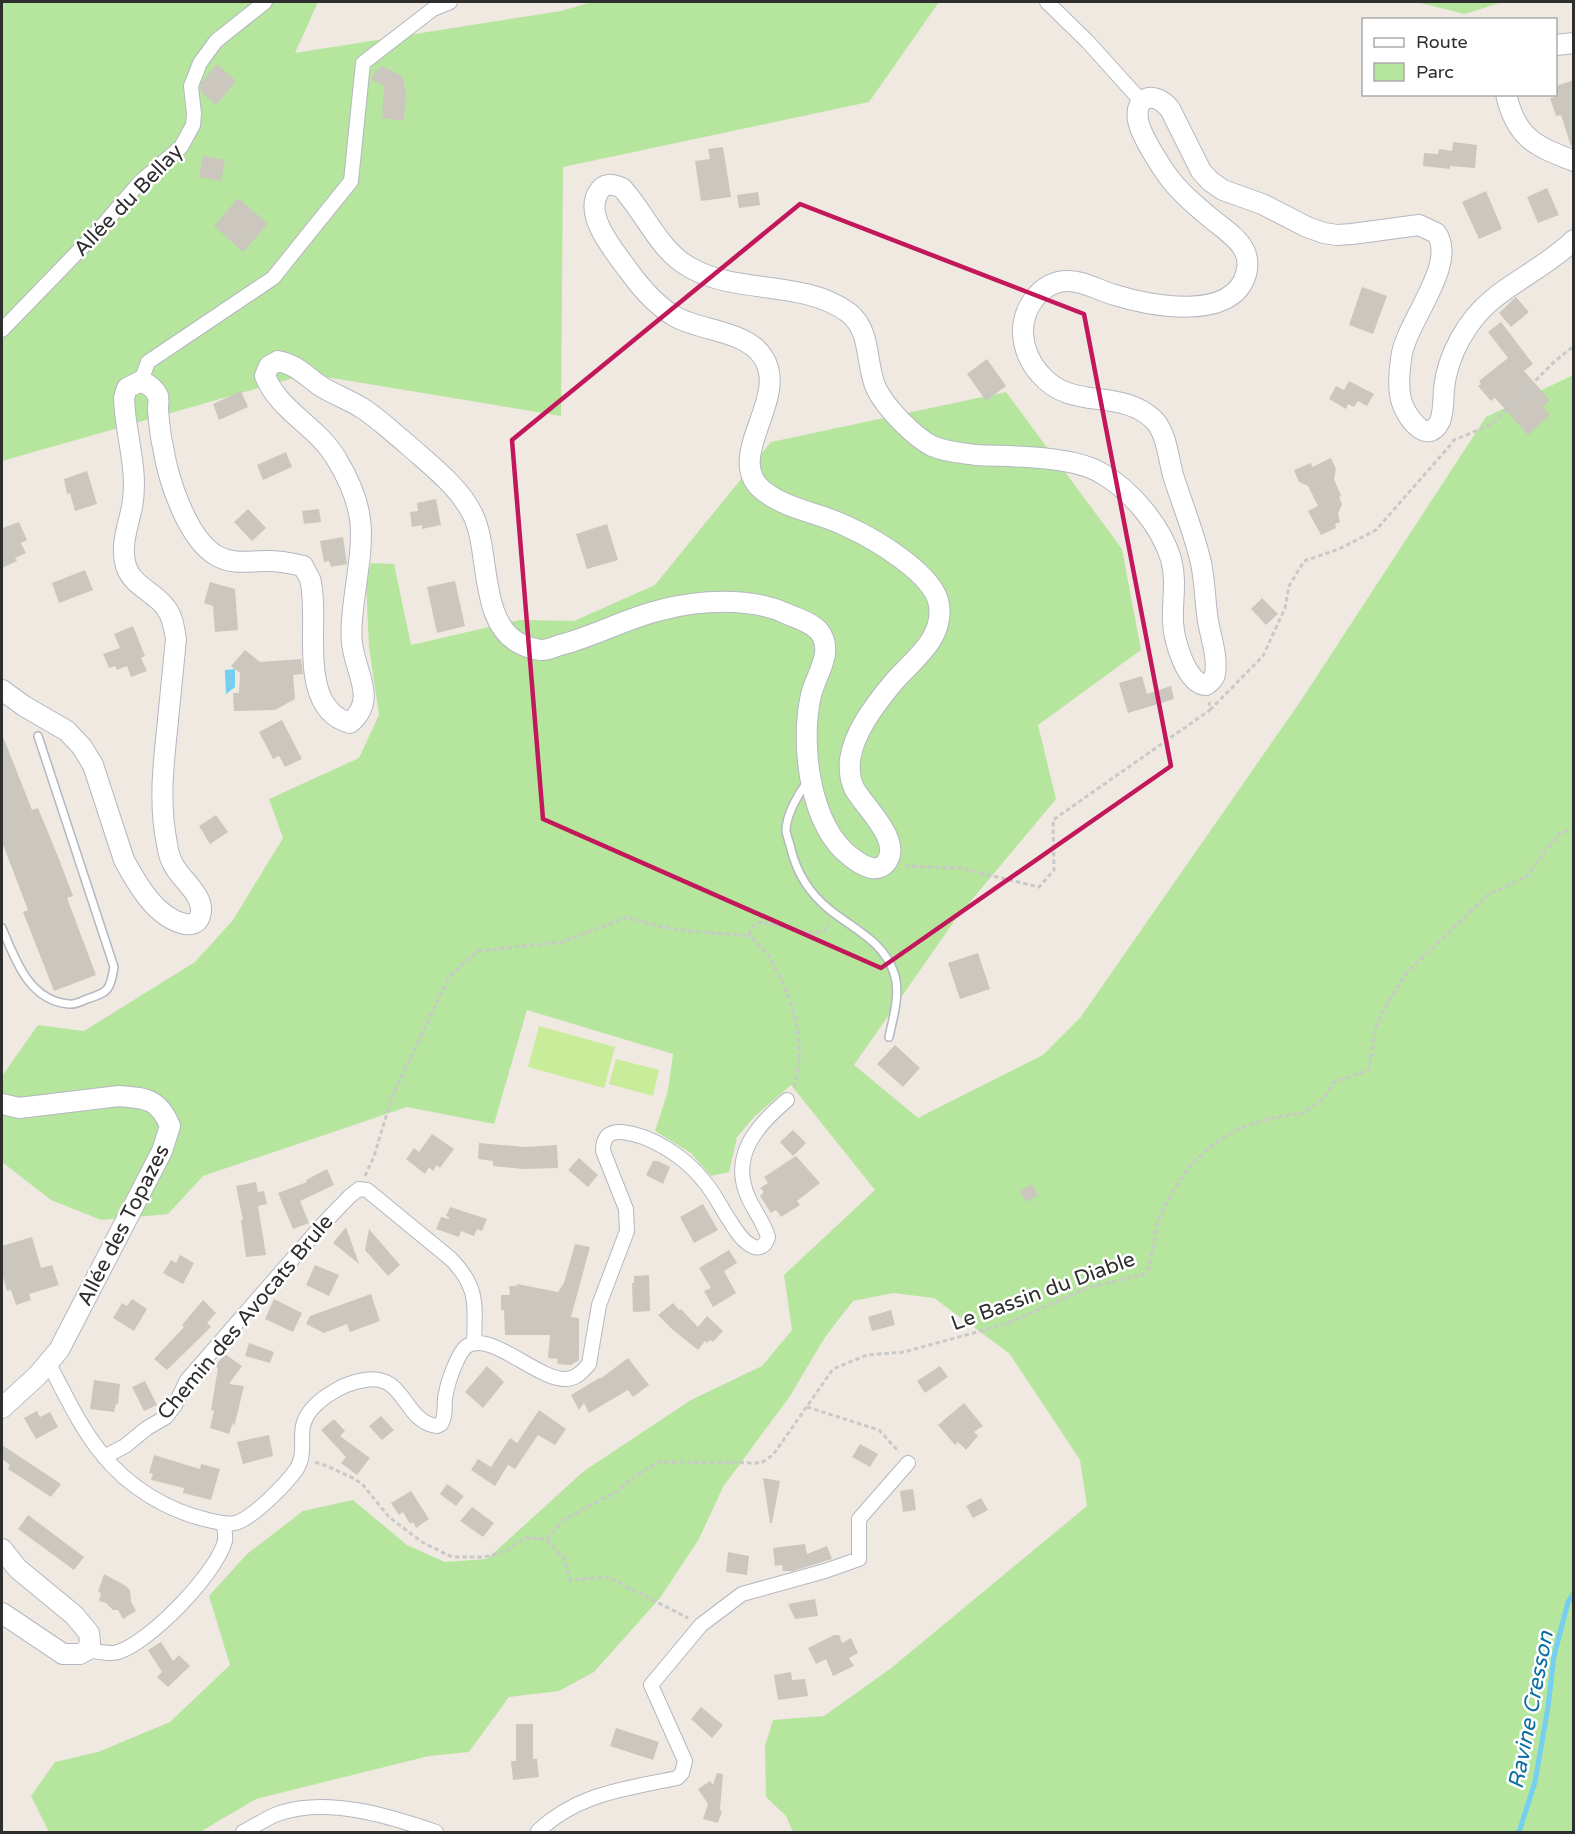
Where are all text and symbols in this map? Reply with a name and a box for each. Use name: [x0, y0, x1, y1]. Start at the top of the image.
legend: [1362, 18, 1557, 96]
text: Route: [1416, 31, 1468, 53]
text: Parc: [1416, 61, 1454, 83]
street label: Allée du Bellay: [69, 139, 188, 262]
street label: Allée des Topazes: [72, 1140, 175, 1310]
street label: Chemin des Avocats Brule: [152, 1210, 339, 1425]
street label: Le Bassin du Diable: [948, 1247, 1139, 1336]
water label: Ravine Cresson: [1503, 1629, 1559, 1791]

